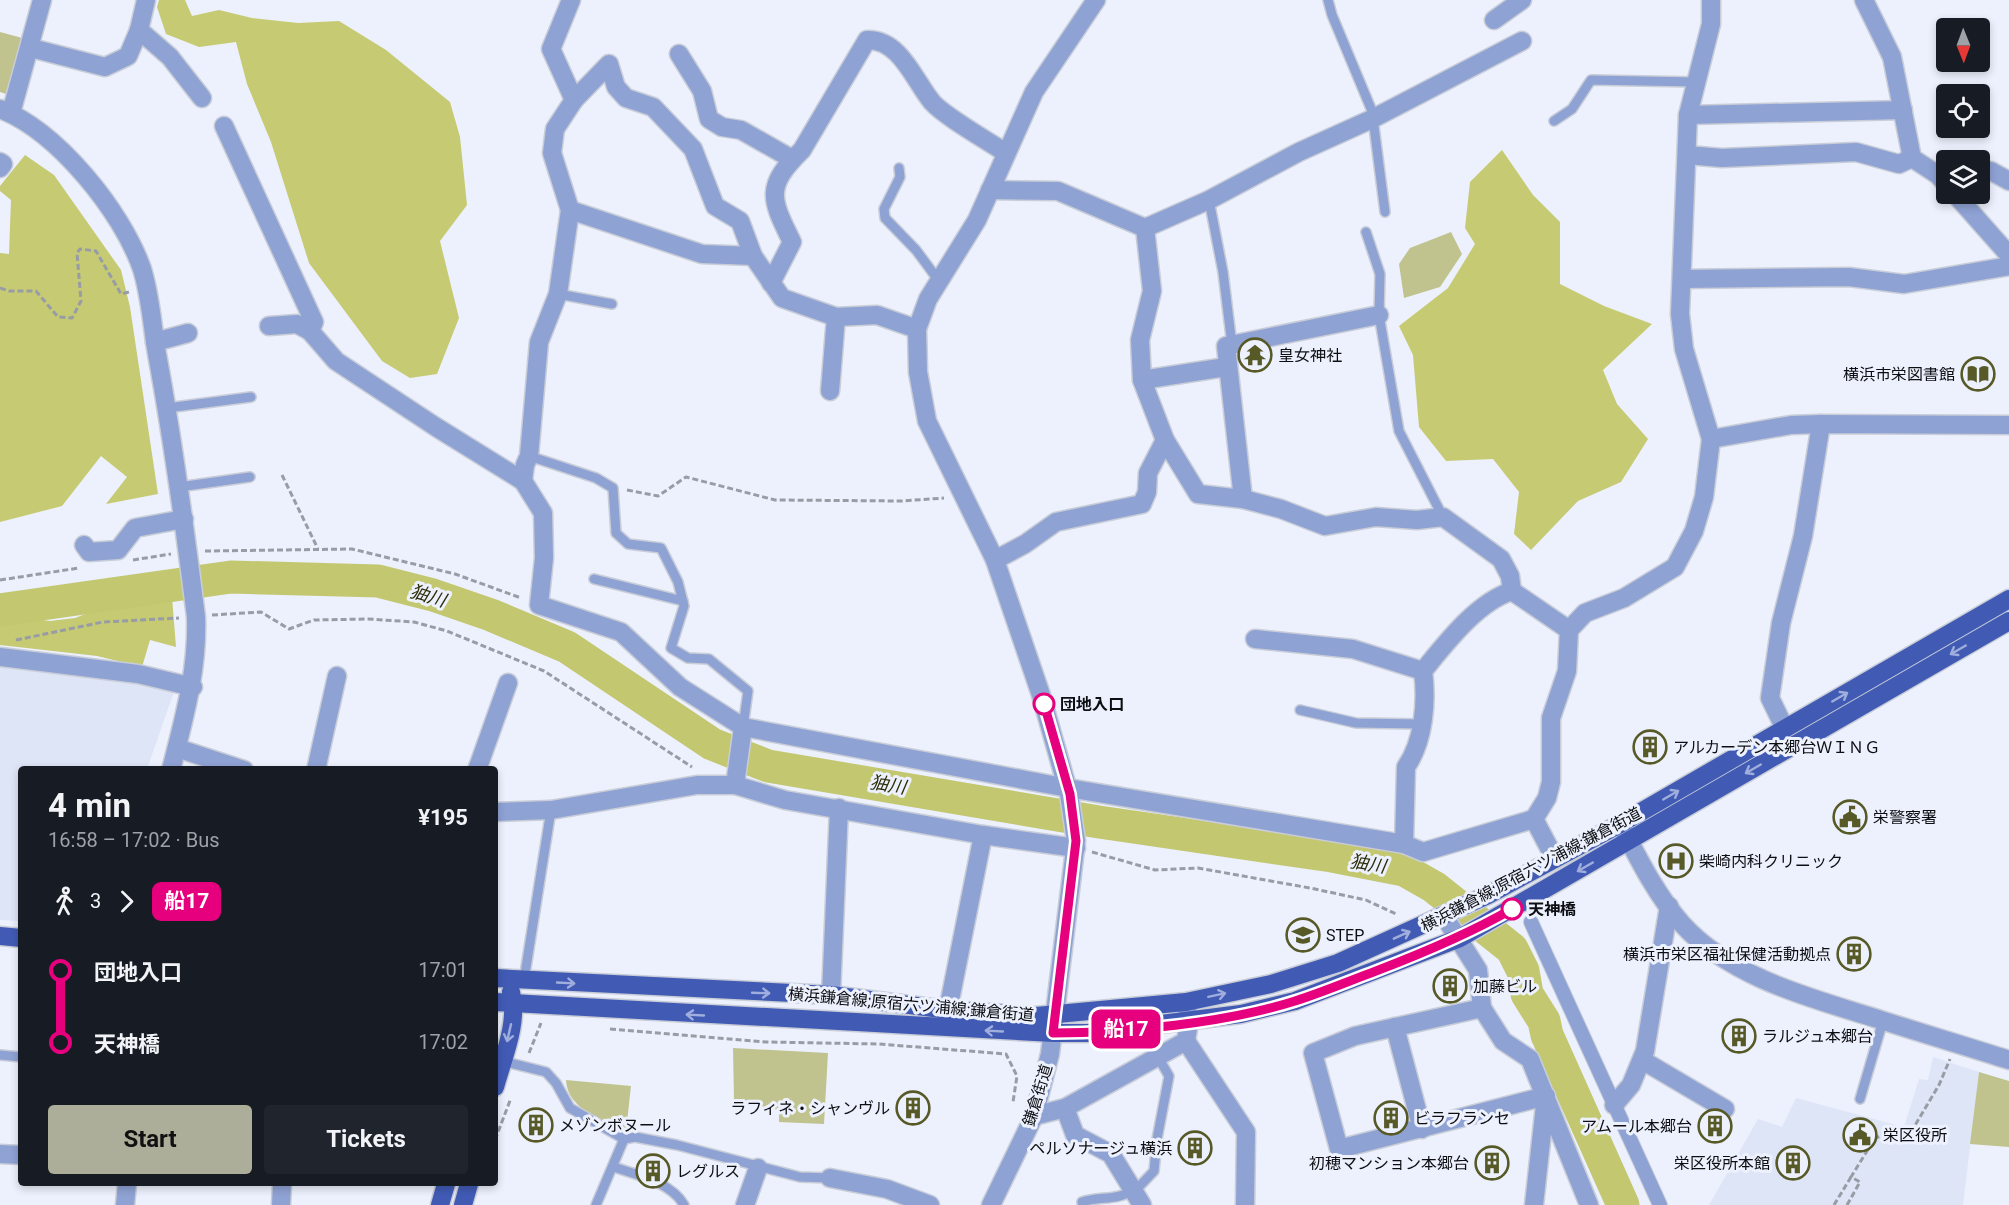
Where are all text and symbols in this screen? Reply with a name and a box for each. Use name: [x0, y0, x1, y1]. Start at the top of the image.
north arrow: [1936, 18, 1990, 72]
map controls: [1936, 18, 1990, 204]
button: locate: [1936, 84, 1990, 138]
button: layers: [1936, 150, 1990, 204]
temple icon: 皇女神社: [1237, 337, 1273, 373]
place label: 皇女神社: [1278, 346, 1342, 365]
library icon: 横浜市栄図書館: [1960, 356, 1996, 392]
place label: 横浜市栄図書館: [1843, 365, 1955, 384]
water label: 㹨川: [408, 580, 450, 611]
one-way arrow: [1950, 644, 1967, 656]
one-way arrow: [1831, 691, 1848, 703]
marker: 団地入口: [1033, 693, 1055, 715]
place label: 団地入口: [1060, 695, 1124, 714]
building icon: アルカーデン本郷台ＷＩＮＧ: [1632, 729, 1668, 765]
place label: アルカーデン本郷台ＷＩＮＧ: [1673, 738, 1880, 757]
one-way arrow: [1745, 763, 1762, 775]
water label: 㹨川: [869, 771, 909, 798]
text: 4 min: [48, 786, 131, 825]
one-way arrow: [1662, 788, 1679, 800]
public building icon: 栄警察署: [1832, 799, 1868, 835]
street label: 横浜鎌倉線;原宿六ツ浦線;鎌倉街道: [1418, 803, 1645, 936]
text: ¥195: [418, 805, 468, 830]
place label: 栄警察署: [1873, 808, 1937, 827]
text: 16:58 – 17:02 · Bus: [48, 828, 220, 852]
hospital icon: 柴崎内科クリニック: [1658, 843, 1694, 879]
water label: 㹨川: [1349, 850, 1389, 877]
place label: 柴崎内科クリニック: [1699, 852, 1843, 871]
one-way arrow: [1577, 861, 1594, 873]
icon: walk: [48, 885, 81, 918]
icon: forward: [110, 885, 143, 918]
text: 3: [90, 889, 101, 913]
text: 船17: [164, 889, 209, 913]
marker: 天神橋: [1501, 898, 1523, 920]
place label: 天神橋: [1528, 900, 1576, 919]
school or university icon: STEP: [1285, 917, 1321, 953]
place label: STEP: [1326, 926, 1364, 945]
one-way arrow: [1392, 929, 1411, 940]
building icon: 横浜市栄区福祉保健活動拠点: [1836, 936, 1872, 972]
place label: 横浜市栄区福祉保健活動拠点: [1623, 945, 1831, 964]
text: 17:01: [418, 958, 468, 982]
text: 団地入口: [94, 960, 182, 985]
building icon: 加藤ビル: [1432, 968, 1468, 1004]
place label: 加藤ビル: [1473, 977, 1537, 996]
one-way arrow: [555, 978, 575, 989]
street label: 横浜鎌倉線;原宿六ツ浦線;鎌倉街道: [787, 984, 1035, 1025]
one-way arrow: [750, 987, 770, 998]
one-way arrow: [1207, 989, 1226, 1000]
one-way arrow: [685, 1009, 705, 1021]
line badge: 船17: [1092, 1010, 1160, 1048]
text: 船17: [1103, 1017, 1149, 1041]
building icon: ラルジュ本郷台: [1721, 1018, 1757, 1054]
one-way arrow: [503, 1023, 515, 1042]
one-way arrow: [985, 1025, 1005, 1036]
place label: ラルジュ本郷台: [1762, 1027, 1873, 1046]
text: 17:02: [418, 1030, 468, 1054]
text: 天神橋: [94, 1032, 160, 1057]
street label: 鎌倉街道: [1019, 1062, 1056, 1129]
building icon: ラフィネ・シャンヴル: [895, 1090, 931, 1126]
place label: ラフィネ・シャンヴル: [730, 1099, 890, 1118]
building icon: ビラフランセ: [1373, 1100, 1409, 1136]
button: Start: [48, 1105, 252, 1174]
button: Tickets: [264, 1105, 468, 1174]
building icon: メゾンボヌール: [518, 1107, 554, 1143]
building icon: アムール本郷台: [1697, 1108, 1733, 1144]
place label: ビラフランセ: [1414, 1109, 1510, 1128]
place label: メゾンボヌール: [559, 1116, 671, 1135]
place label: アムール本郷台: [1581, 1117, 1692, 1136]
public building icon: 栄区役所: [1842, 1117, 1878, 1153]
place label: 栄区役所: [1883, 1126, 1947, 1145]
building icon: ペルソナージュ横浜: [1177, 1130, 1213, 1166]
place label: ペルソナージュ横浜: [1029, 1139, 1172, 1158]
building icon: 初穂マンション本郷台: [1474, 1145, 1510, 1181]
building icon: 栄区役所本館: [1775, 1145, 1811, 1181]
building icon: レグルス: [635, 1153, 671, 1189]
place label: 初穂マンション本郷台: [1309, 1154, 1469, 1173]
place label: 栄区役所本館: [1674, 1154, 1770, 1173]
place label: レグルス: [676, 1162, 740, 1181]

